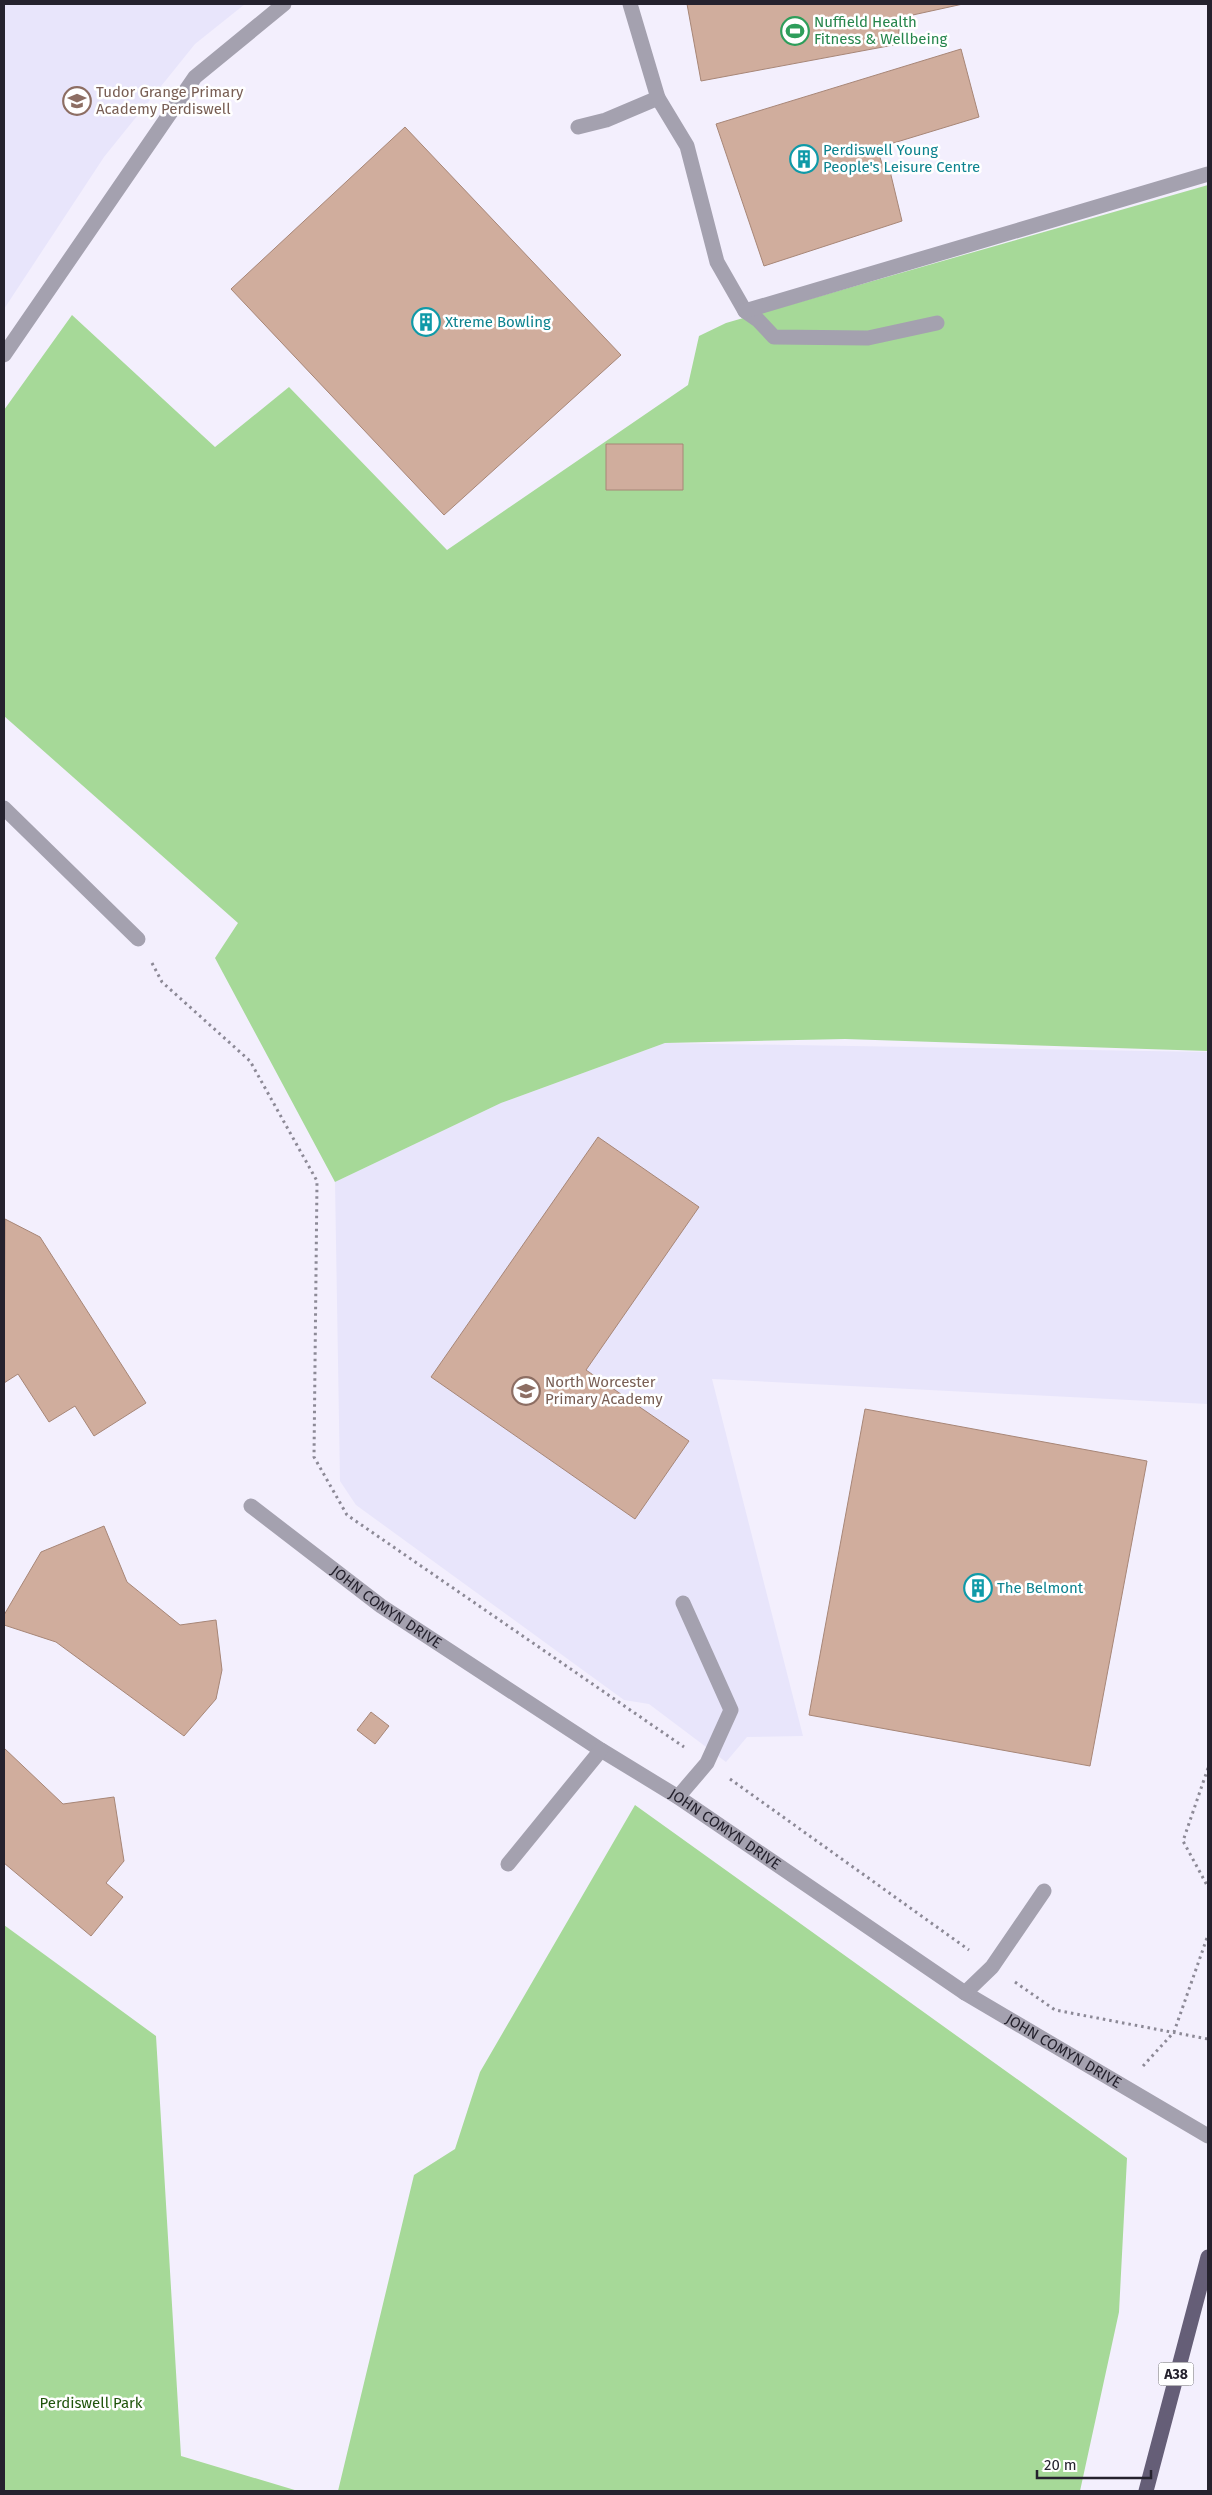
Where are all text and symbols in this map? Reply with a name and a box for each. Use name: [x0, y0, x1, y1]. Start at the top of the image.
place label: Nuffield Health Fitness & Wellbeing: [814, 13, 948, 48]
sports icon: Nuffield Health Fitness & Wellbeing: [780, 16, 810, 46]
place label: Tudor Grange Primary Academy Perdiswell: [96, 83, 244, 118]
school or university icon: Tudor Grange Primary Academy Perdiswell: [62, 86, 92, 116]
place label: Perdiswell Young People's Leisure Centre: [823, 141, 980, 176]
building icon: Perdiswell Young People's Leisure Centre: [789, 144, 819, 174]
building icon: Xtreme Bowling: [411, 307, 441, 337]
place label: Xtreme Bowling: [445, 313, 551, 331]
place label: North Worcester Primary Academy: [545, 1373, 663, 1408]
school or university icon: North Worcester Primary Academy: [511, 1376, 541, 1406]
street label: JOHN COMYN DRIVE: [327, 1562, 445, 1652]
building icon: The Belmont: [963, 1573, 993, 1603]
place label: The Belmont: [997, 1579, 1084, 1597]
street label: JOHN COMYN DRIVE: [666, 1785, 784, 1874]
street label: JOHN COMYN DRIVE: [1002, 2010, 1125, 2092]
road number: A38: [1158, 2362, 1194, 2386]
park label: Perdiswell Park: [39, 2394, 143, 2412]
scale bar: [1037, 2448, 1151, 2480]
text: 20 m: [1044, 2456, 1077, 2474]

